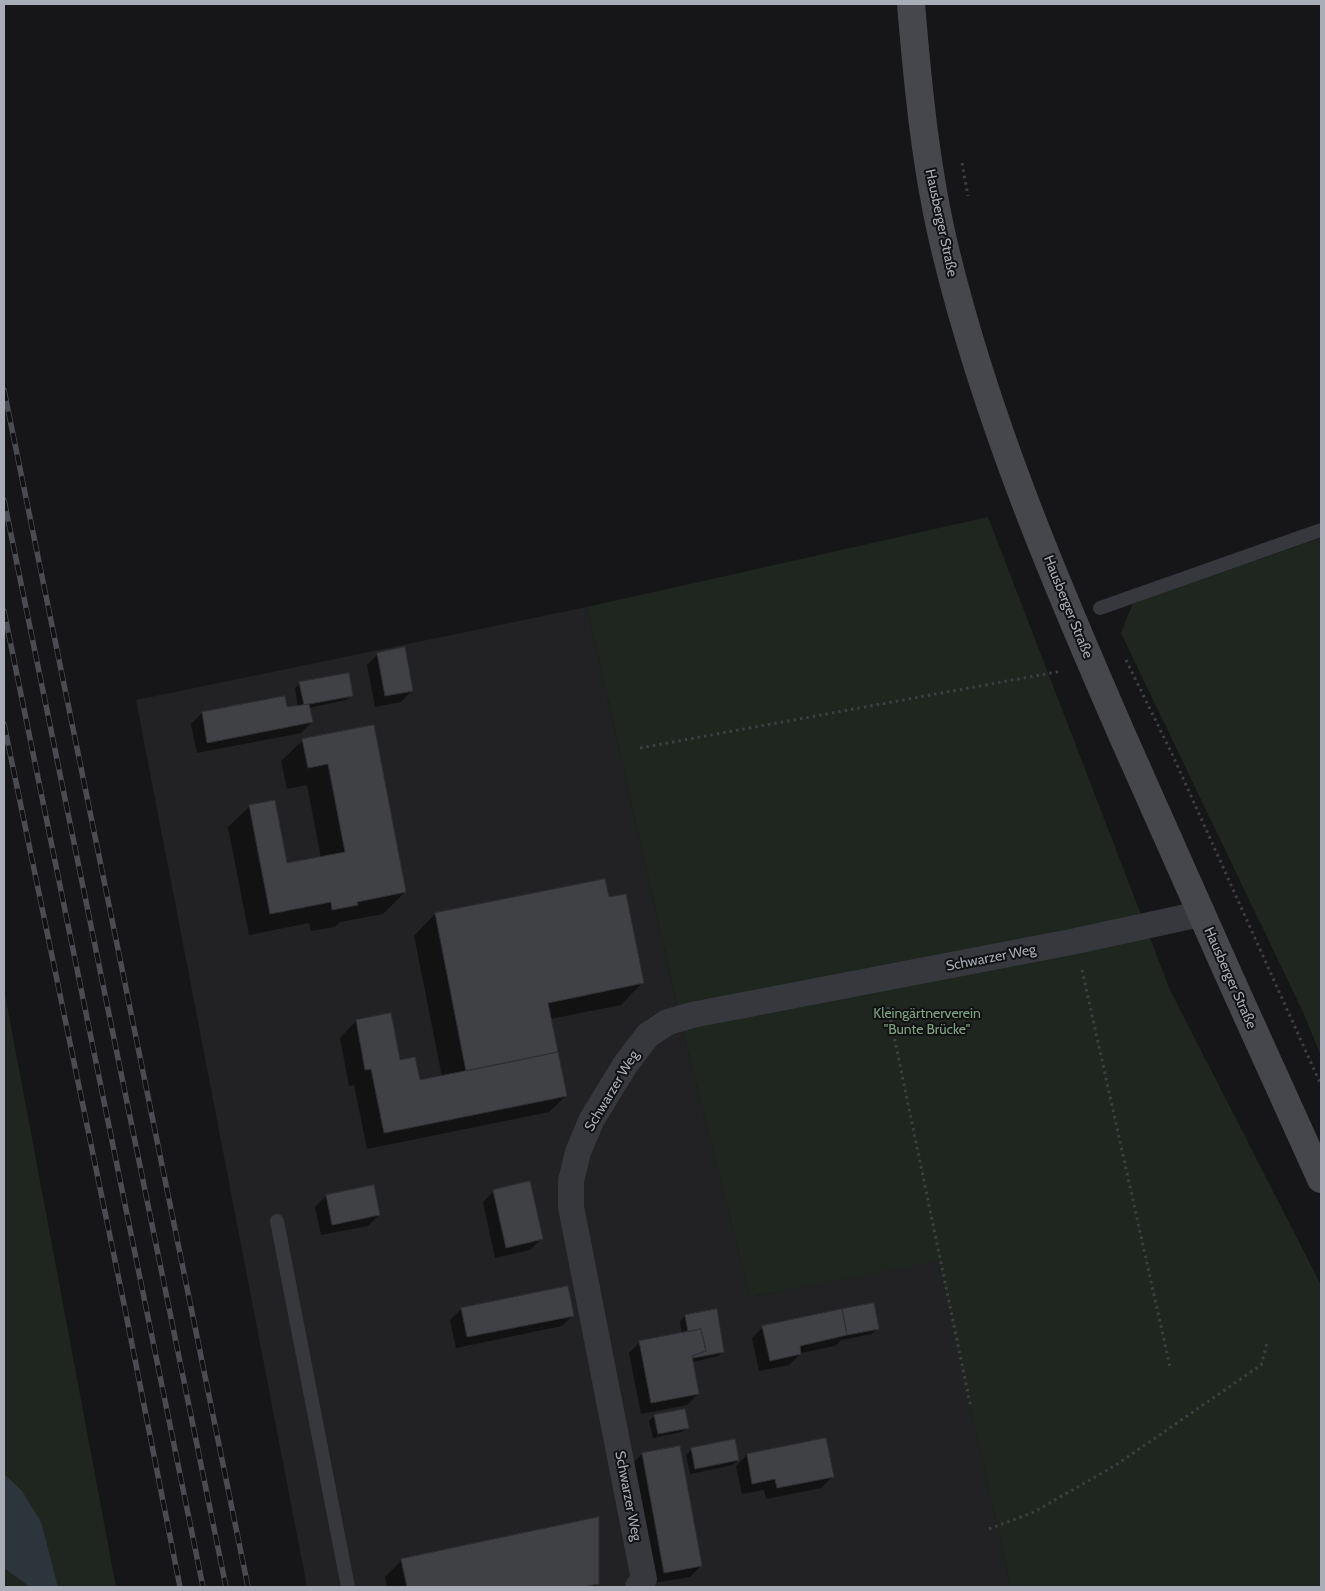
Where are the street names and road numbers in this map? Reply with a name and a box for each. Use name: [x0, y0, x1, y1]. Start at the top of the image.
street label: Hausberger Straße: [921, 168, 961, 278]
street label: Hausberger Straße: [1040, 553, 1096, 661]
street label: Hausberger Straße: [1200, 925, 1260, 1031]
street label: Schwarzer Weg: [945, 941, 1037, 975]
street label: Schwarzer Weg: [581, 1048, 643, 1134]
street label: Schwarzer Weg: [611, 1450, 645, 1542]

